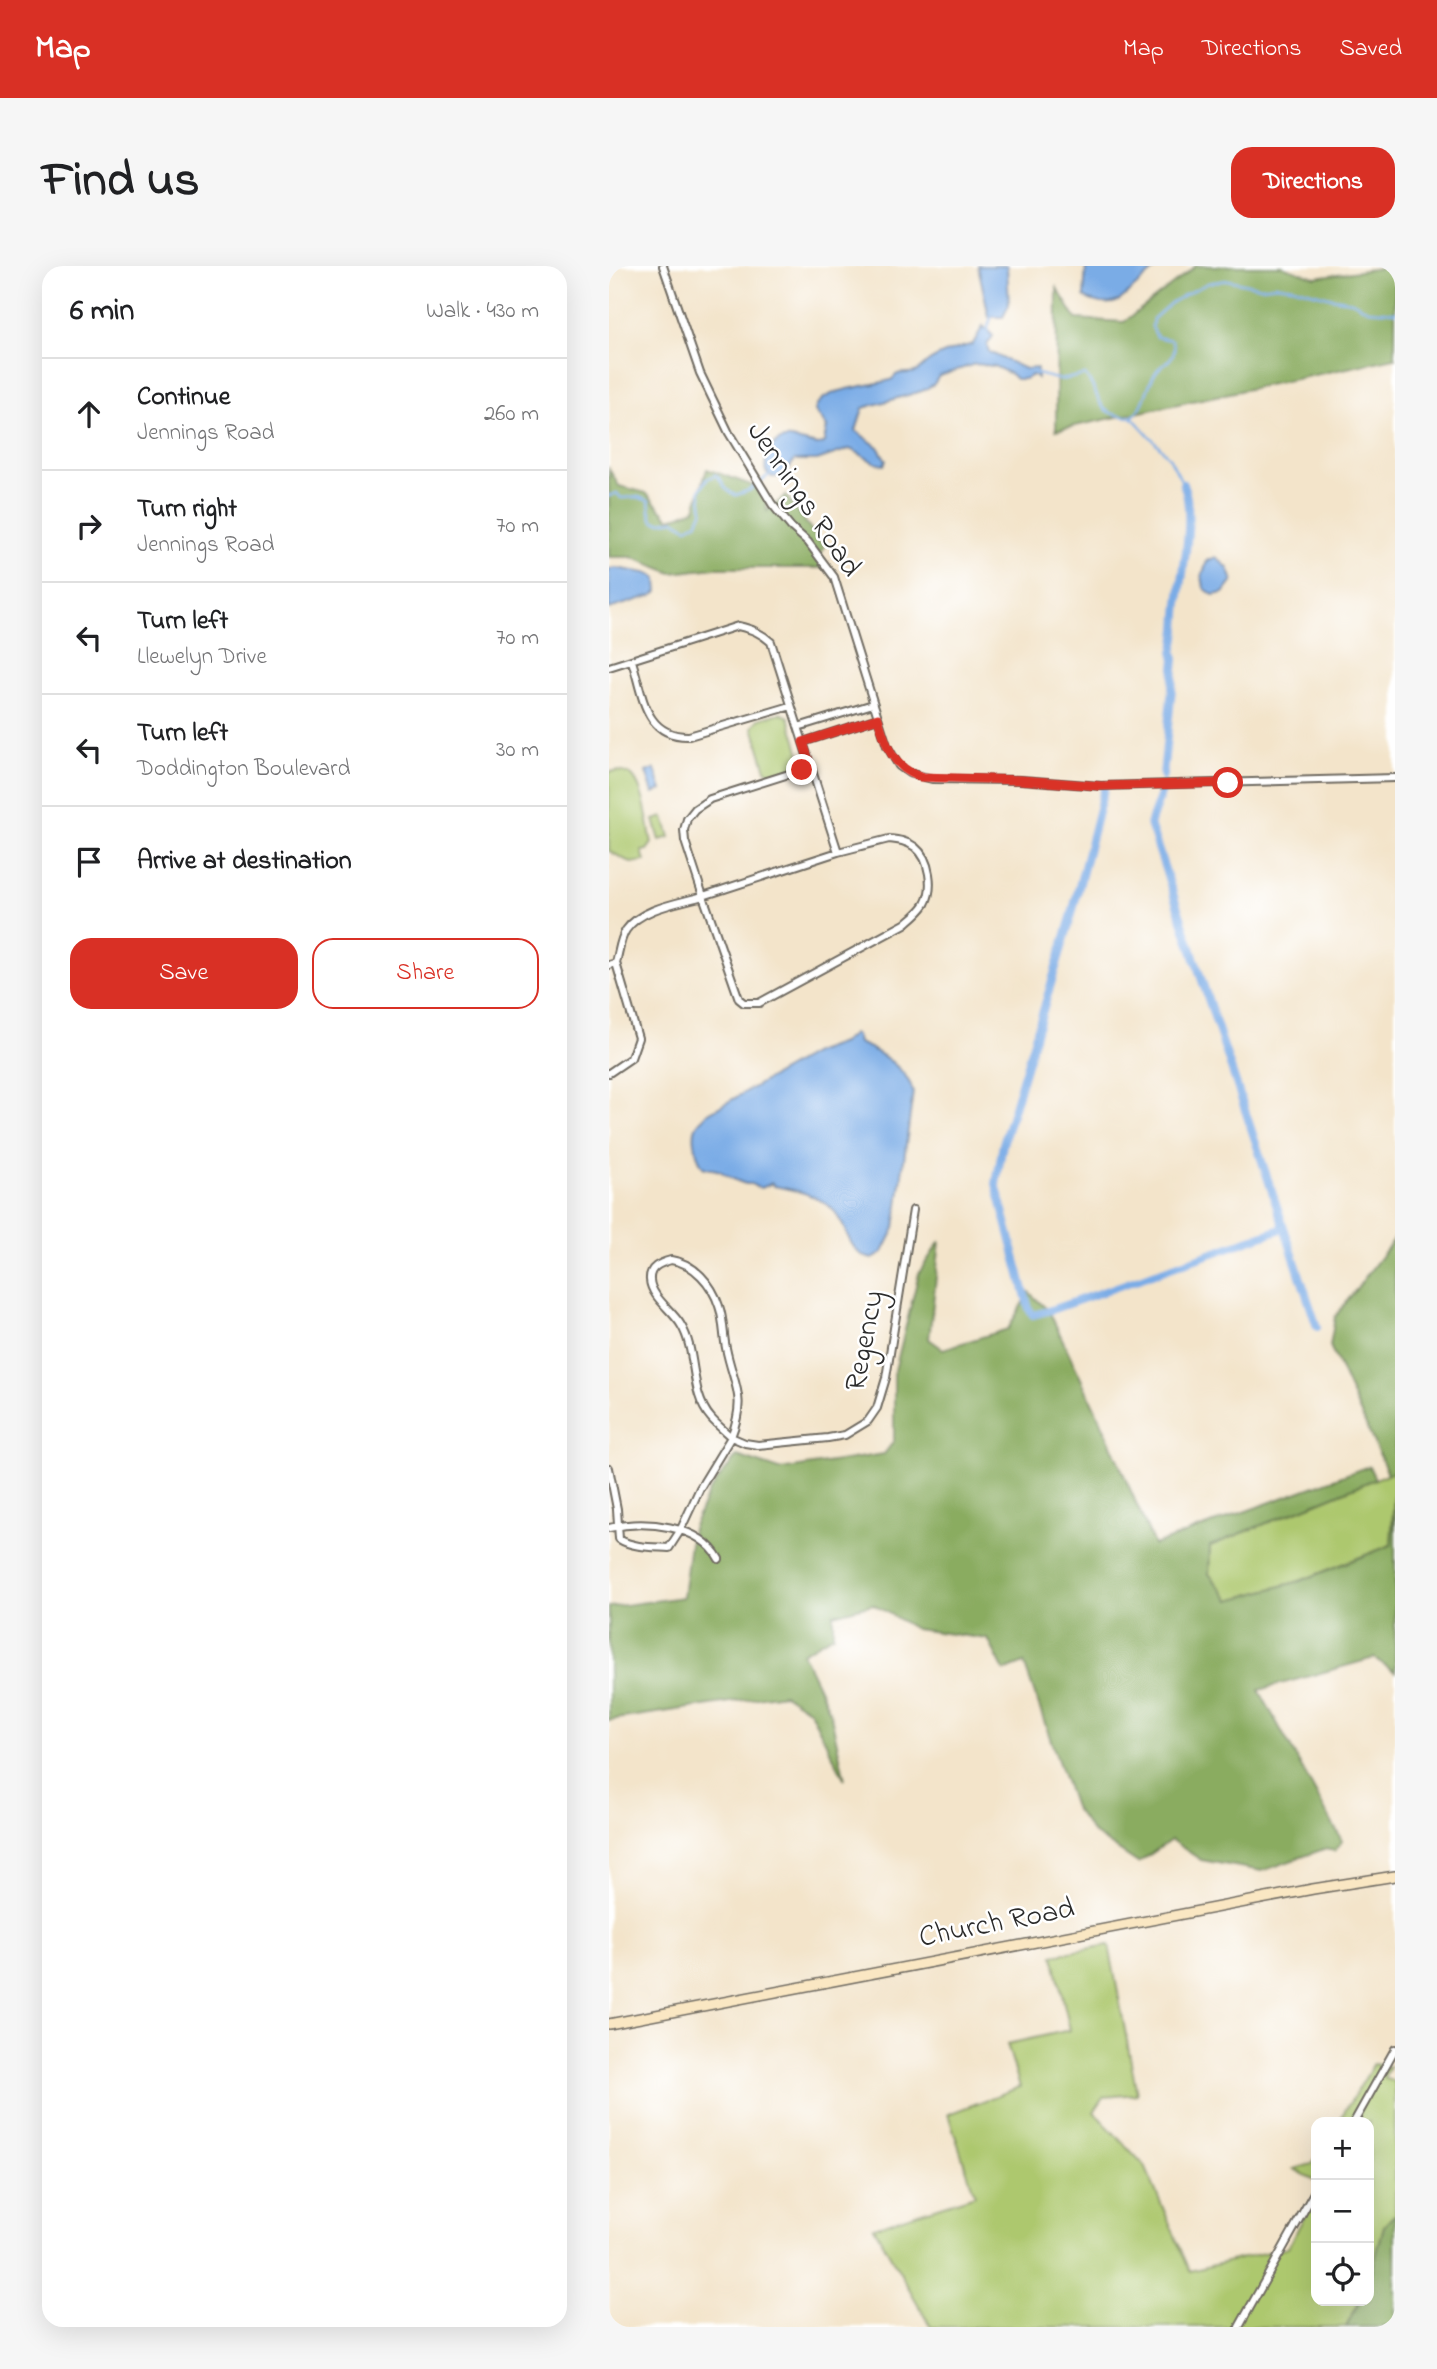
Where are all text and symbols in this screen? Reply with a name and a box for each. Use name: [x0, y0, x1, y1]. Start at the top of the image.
text: Map: [35, 25, 91, 73]
text: Map: [1123, 32, 1164, 67]
text: Directions: [1202, 32, 1301, 67]
text: Saved: [1339, 32, 1402, 67]
text: Find us: [42, 146, 199, 218]
button: Directions: [1231, 147, 1395, 218]
text: 6 min: [70, 290, 134, 334]
text: Walk · 430 m: [426, 295, 539, 328]
text: Continue: [137, 379, 230, 417]
icon: ahead: [70, 395, 108, 433]
text: 260 m: [484, 398, 539, 431]
street label: Jennings Road: [735, 413, 871, 587]
text: Jennings Road: [137, 417, 275, 450]
text: Turn right: [137, 491, 237, 529]
icon: right: [70, 507, 108, 545]
text: 70 m: [496, 510, 539, 543]
text: Jennings Road: [137, 529, 275, 562]
text: Turn left: [137, 603, 228, 641]
icon: left: [70, 619, 108, 657]
text: 70 m: [496, 622, 539, 655]
text: Llewelyn Drive: [137, 641, 267, 674]
text: Turn left: [137, 715, 228, 753]
icon: left: [70, 731, 108, 769]
text: 30 m: [496, 734, 539, 767]
text: Doddington Boulevard: [137, 753, 350, 786]
route end: [786, 754, 817, 785]
route start: [1212, 767, 1243, 798]
icon: arrive: [70, 843, 108, 881]
text: Arrive at destination: [137, 843, 352, 881]
button: Save: [70, 938, 298, 1009]
button: Share: [312, 938, 539, 1009]
street label: Regency: [835, 1287, 897, 1395]
street label: Church Road: [916, 1887, 1079, 1961]
map controls: [1311, 2117, 1374, 2306]
button: +: [1311, 2117, 1374, 2180]
button: −: [1311, 2180, 1374, 2243]
button: locate: [1311, 2243, 1374, 2306]

